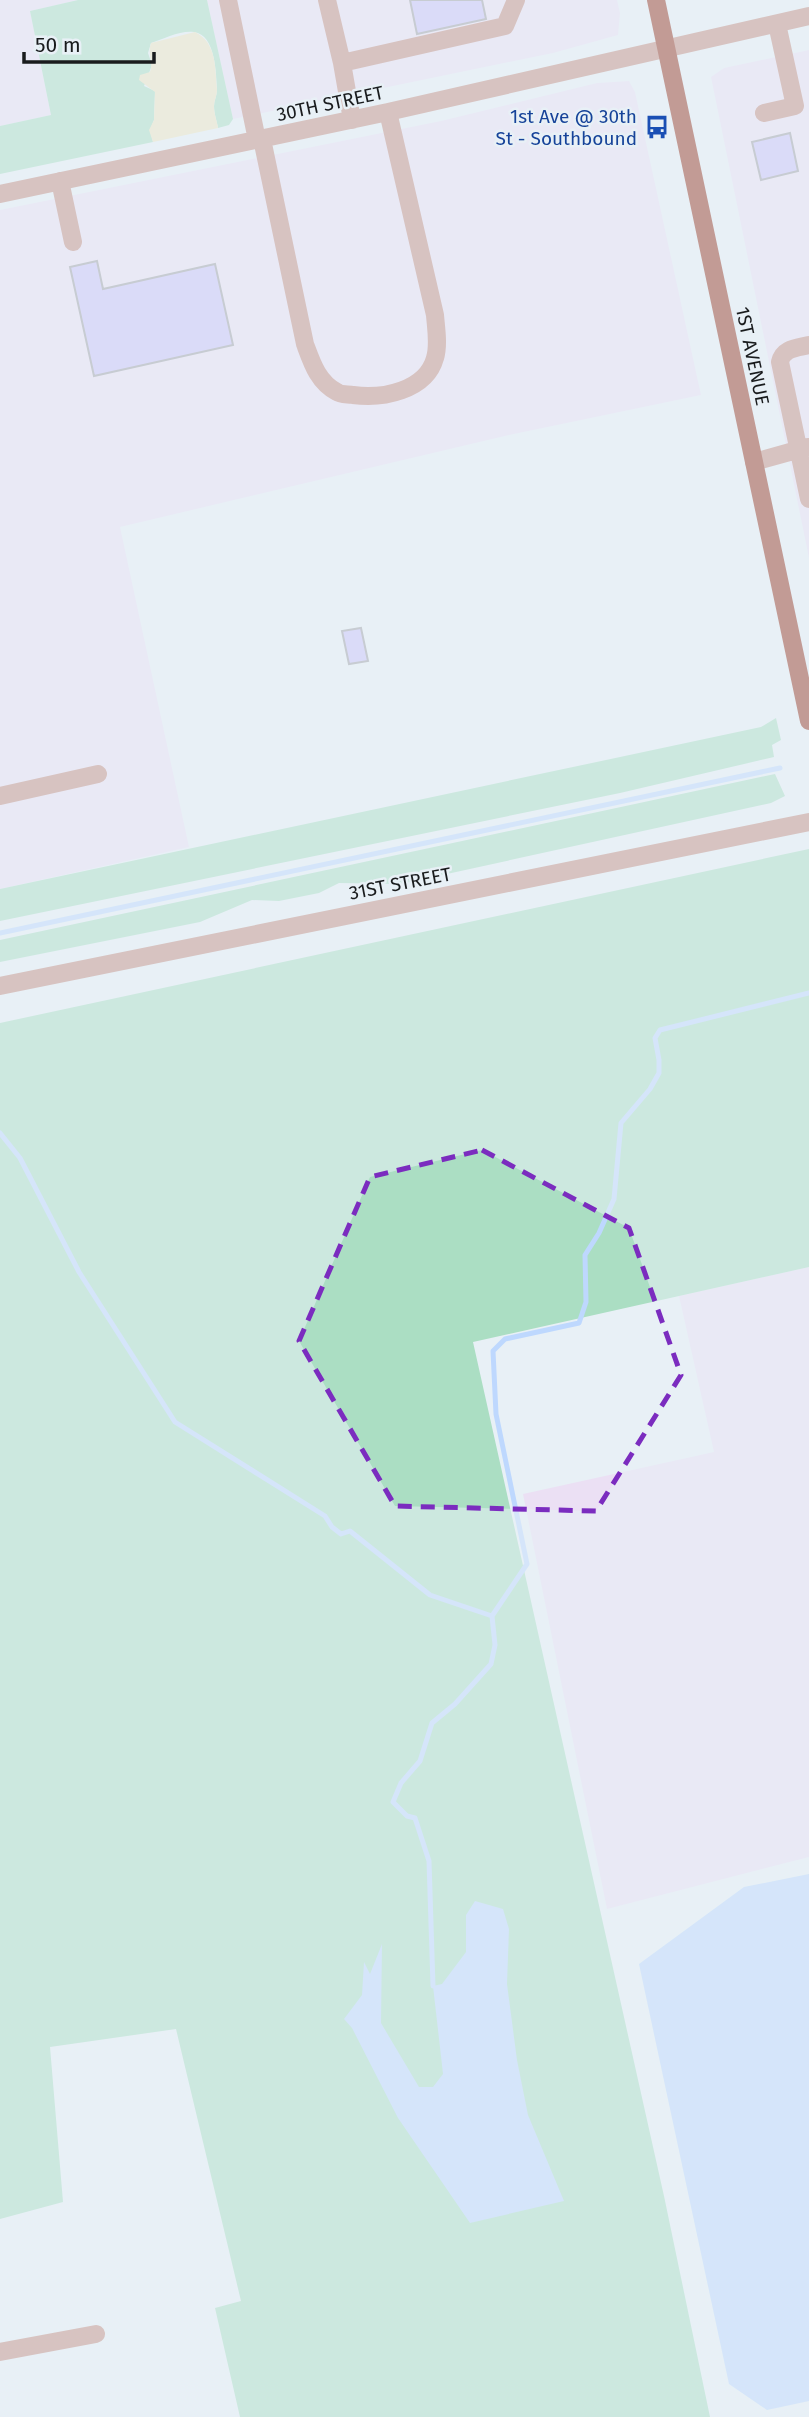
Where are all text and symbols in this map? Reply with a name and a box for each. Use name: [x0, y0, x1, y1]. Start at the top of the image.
scale bar: [24, 21, 154, 65]
text: 50 m: [35, 32, 81, 58]
street label: 30TH STREET: [275, 81, 386, 126]
place label: 1st Ave @ 30th St - Southbound: [496, 105, 637, 150]
bus stop icon: 1st Ave @ 30th St - Southbound: [643, 113, 671, 141]
street label: 1ST AVENUE: [731, 305, 774, 407]
street label: 31ST STREET: [347, 862, 453, 905]

